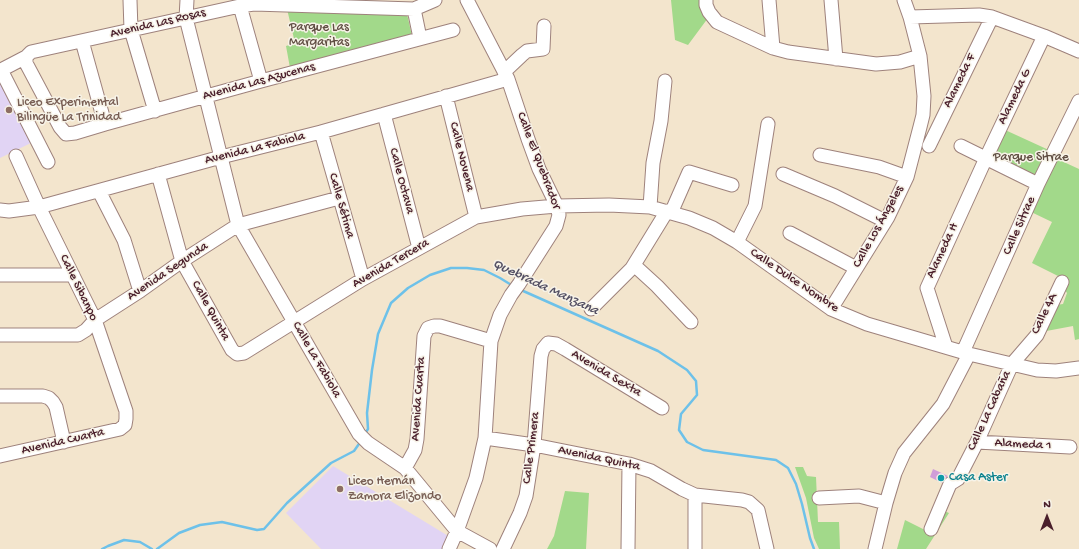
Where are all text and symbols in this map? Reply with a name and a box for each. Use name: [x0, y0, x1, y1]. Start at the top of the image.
street label: Avenida Las Rosas: [109, 5, 207, 43]
park label: Parque Las Margaritas: [289, 20, 349, 51]
street label: Alameda F: [940, 51, 980, 111]
street label: Avenida Las Azucenas: [201, 59, 317, 105]
street label: Alameda G: [995, 67, 1035, 127]
place label: Liceo Experimental Bilingüe La Trinidad: [17, 95, 121, 126]
marker: Liceo Experimental Bilingüe La Trinidad: [4, 105, 14, 115]
street label: Calle El Quebrador: [512, 110, 564, 212]
street label: Calle Novena: [445, 121, 477, 193]
street label: Avenida La Fabiola: [203, 129, 307, 169]
street label: Calle Octava: [385, 146, 417, 216]
park label: Parque Sitrae: [993, 150, 1069, 166]
street label: Calle Sétima: [324, 172, 358, 240]
street label: Calle Los Ángeles: [850, 183, 908, 271]
street label: Calle Sitrae: [1000, 194, 1040, 258]
street label: Alameda H: [923, 221, 963, 281]
street label: Avenida Tercera: [350, 236, 432, 292]
street label: Avenida Segunda: [125, 239, 211, 305]
street label: Calle Dulce Nombre: [747, 245, 841, 317]
street label: Calle Sibanpo: [55, 252, 101, 324]
water label: Quebrada Manzana: [489, 256, 601, 320]
street label: Calle Quinta: [187, 278, 233, 344]
street label: Calle 4A: [1028, 291, 1062, 337]
street label: Calle La Fabiola: [288, 319, 344, 401]
street label: Avenida Sexta: [568, 347, 644, 401]
street label: Avenida Cuarta: [408, 356, 430, 442]
street label: Calle La Cabaña: [965, 368, 1015, 454]
street label: Calle Primera: [520, 411, 544, 485]
street label: Avenida Cuarta: [20, 425, 106, 459]
street label: Alameda 1: [994, 436, 1052, 454]
street label: Avenida Quinta: [557, 443, 641, 475]
place label: Casa Aster: [949, 470, 1007, 486]
marker: Casa Aster: [936, 473, 946, 483]
place label: Liceo Hernán Zamora Elizondo: [348, 474, 441, 505]
marker: Liceo Hernán Zamora Elizondo: [335, 484, 345, 494]
north arrow: [1027, 497, 1067, 537]
text: N: [1043, 499, 1051, 511]

